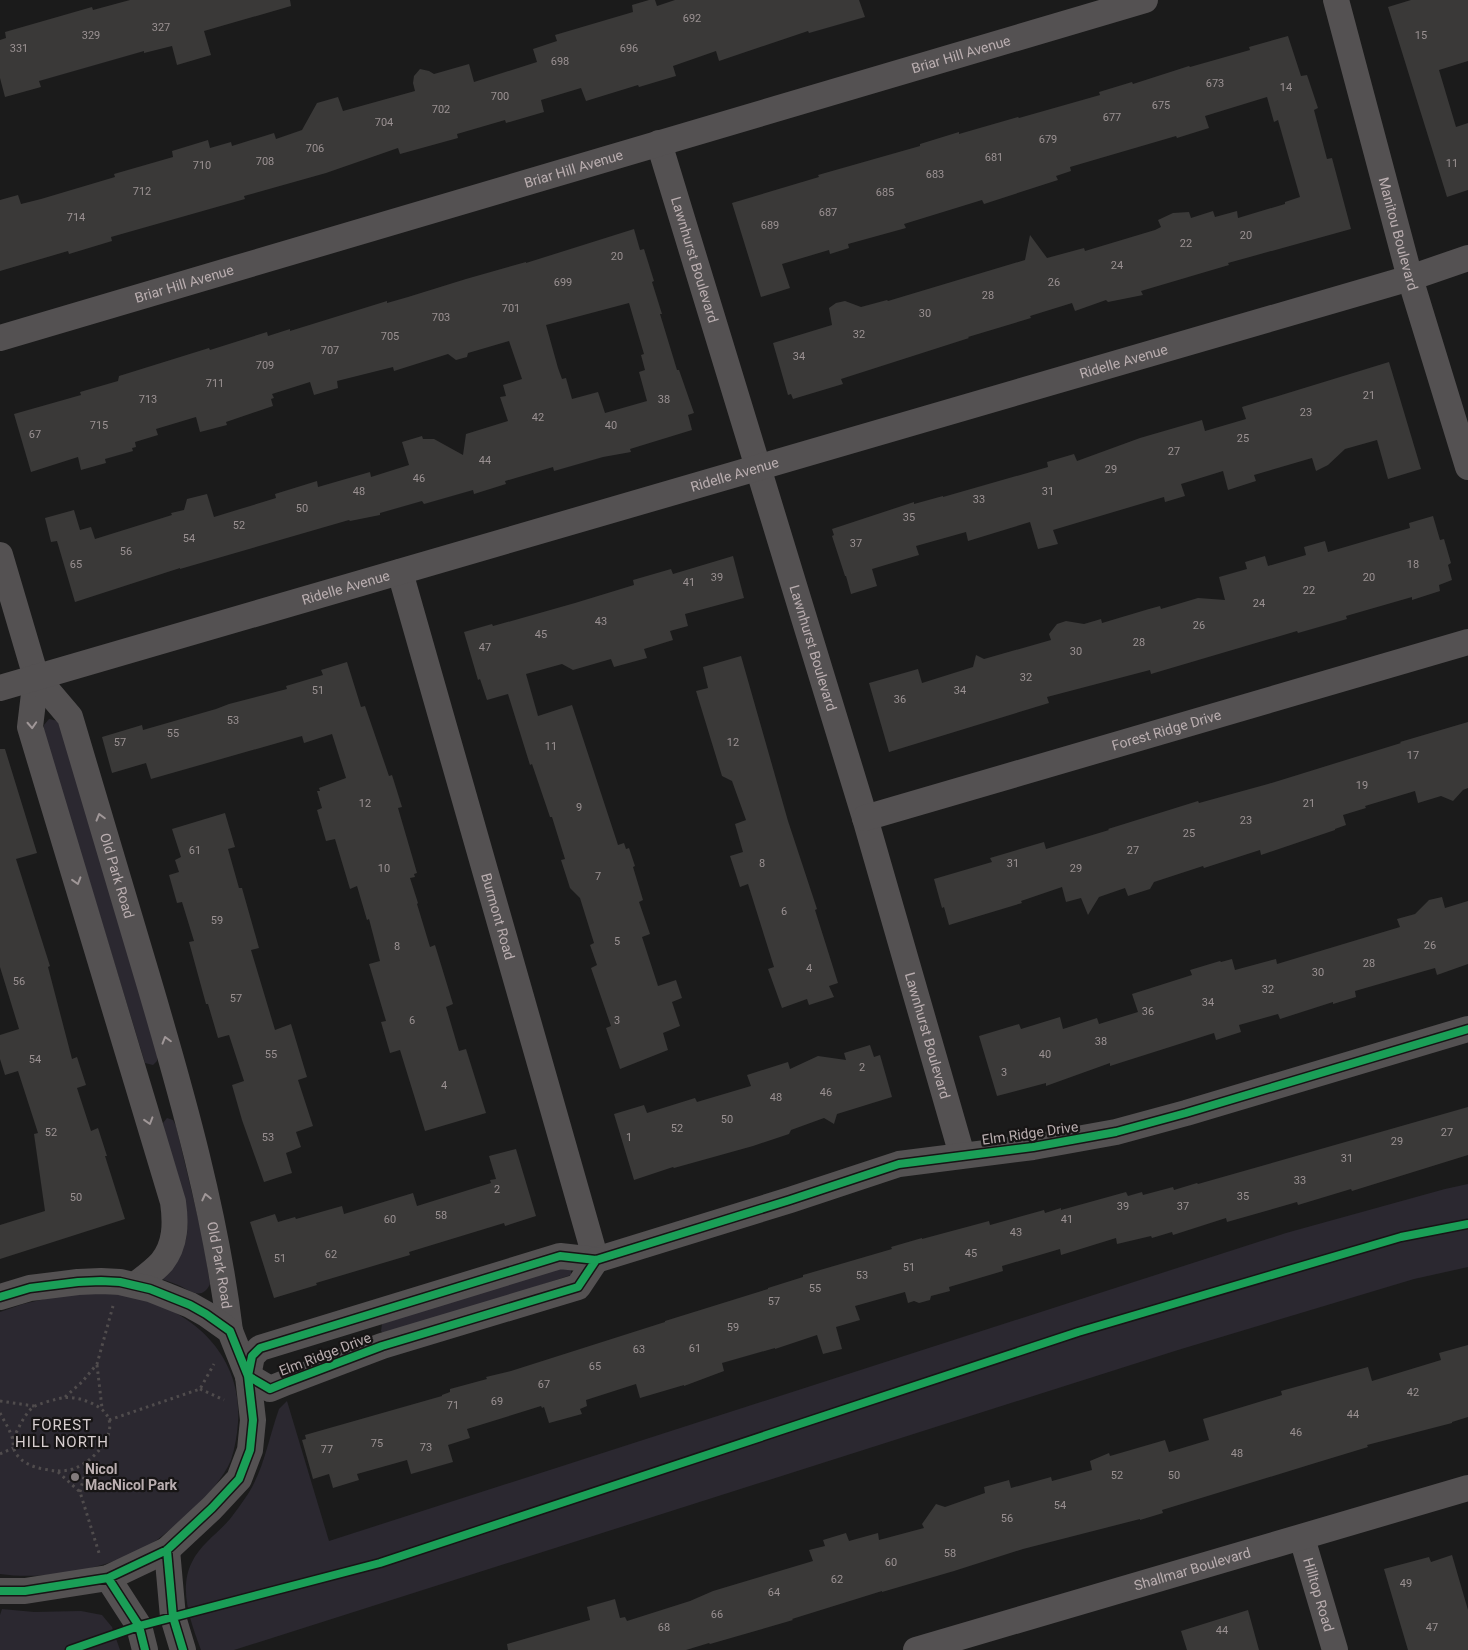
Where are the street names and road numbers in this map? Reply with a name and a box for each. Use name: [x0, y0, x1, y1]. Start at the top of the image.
street label: Briar Hill Avenue: [910, 32, 1012, 76]
street label: Briar Hill Avenue: [522, 147, 625, 191]
street label: Manitou Boulevard: [1376, 175, 1421, 292]
street label: Lawnhurst Boulevard: [668, 195, 721, 325]
street label: Briar Hill Avenue: [133, 261, 235, 306]
street label: Ridelle Avenue: [1078, 341, 1169, 382]
street label: Ridelle Avenue: [689, 454, 780, 495]
street label: Ridelle Avenue: [300, 567, 392, 608]
street label: Lawnhurst Boulevard: [786, 583, 840, 713]
street label: Forest Ridge Drive: [1110, 706, 1223, 754]
street label: Old Park Road: [97, 831, 137, 920]
street label: Burmont Road: [478, 871, 518, 962]
street label: Lawnhurst Boulevard: [902, 970, 953, 1101]
street label: Elm Ridge Drive: [981, 1118, 1079, 1148]
street label: Old Park Road: [204, 1220, 235, 1310]
street label: Elm Ridge Drive: [277, 1329, 373, 1379]
street label: Shallmar Boulevard: [1132, 1544, 1252, 1594]
street label: Hilltop Road: [1300, 1556, 1337, 1633]

